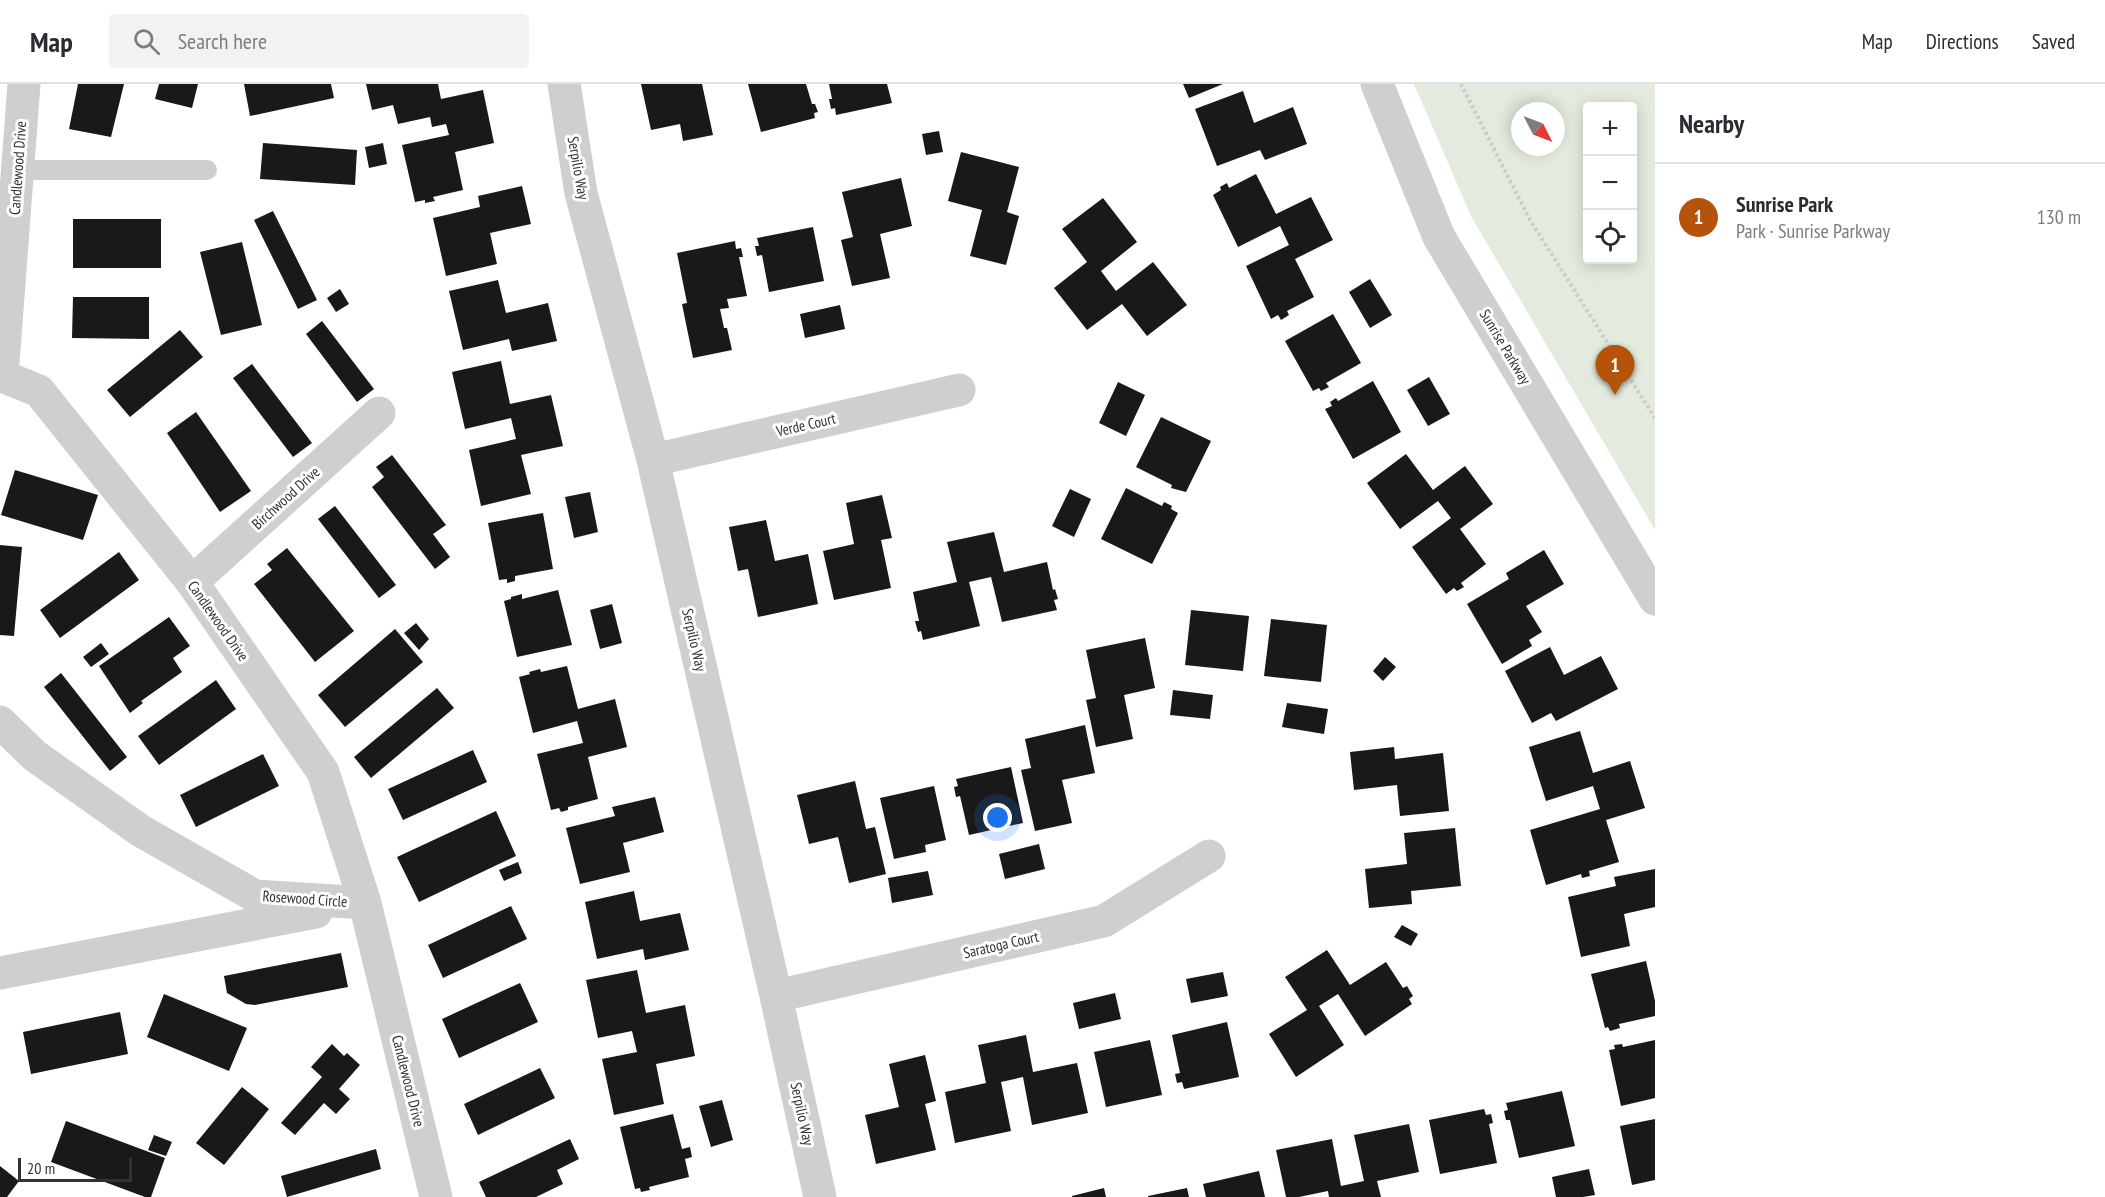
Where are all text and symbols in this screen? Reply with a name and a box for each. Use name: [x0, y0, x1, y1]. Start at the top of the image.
search box: [109, 14, 529, 68]
text: Map: [30, 23, 73, 60]
icon: search: [130, 25, 163, 58]
text: Search here: [178, 27, 267, 55]
text: Map: [1862, 28, 1893, 55]
text: Directions: [1926, 28, 1999, 55]
text: Saved: [2032, 28, 2075, 55]
north arrow: [1511, 102, 1565, 156]
map controls: [1583, 102, 1637, 264]
button: +: [1583, 102, 1637, 156]
text: Nearby: [1679, 107, 1744, 140]
street label: Candlewood Drive: [5, 120, 30, 215]
street label: Serpilio Way: [564, 135, 593, 201]
button: −: [1583, 156, 1637, 210]
text: Sunrise Park: [1736, 190, 1833, 218]
text: 1: [1694, 204, 1703, 230]
text: 130 m: [2037, 204, 2081, 230]
button: locate: [1583, 210, 1637, 264]
text: Park · Sunrise Parkway: [1736, 218, 1890, 244]
street label: Sunrise Parkway: [1476, 306, 1535, 388]
pin: 1: [1596, 346, 1634, 395]
street label: Verde Court: [773, 408, 837, 441]
street label: Birchwood Drive: [248, 462, 324, 533]
street label: Candlewood Drive: [184, 577, 253, 665]
street label: Serpilio Way: [678, 607, 711, 673]
your location: [983, 803, 1012, 832]
street label: Rosewood Circle: [262, 886, 348, 911]
street label: Saratoga Court: [961, 927, 1040, 962]
street label: Candlewood Drive: [388, 1033, 429, 1129]
street label: Serpilio Way: [787, 1081, 818, 1147]
scale bar: [18, 1155, 132, 1182]
text: 20 m: [27, 1158, 55, 1178]

